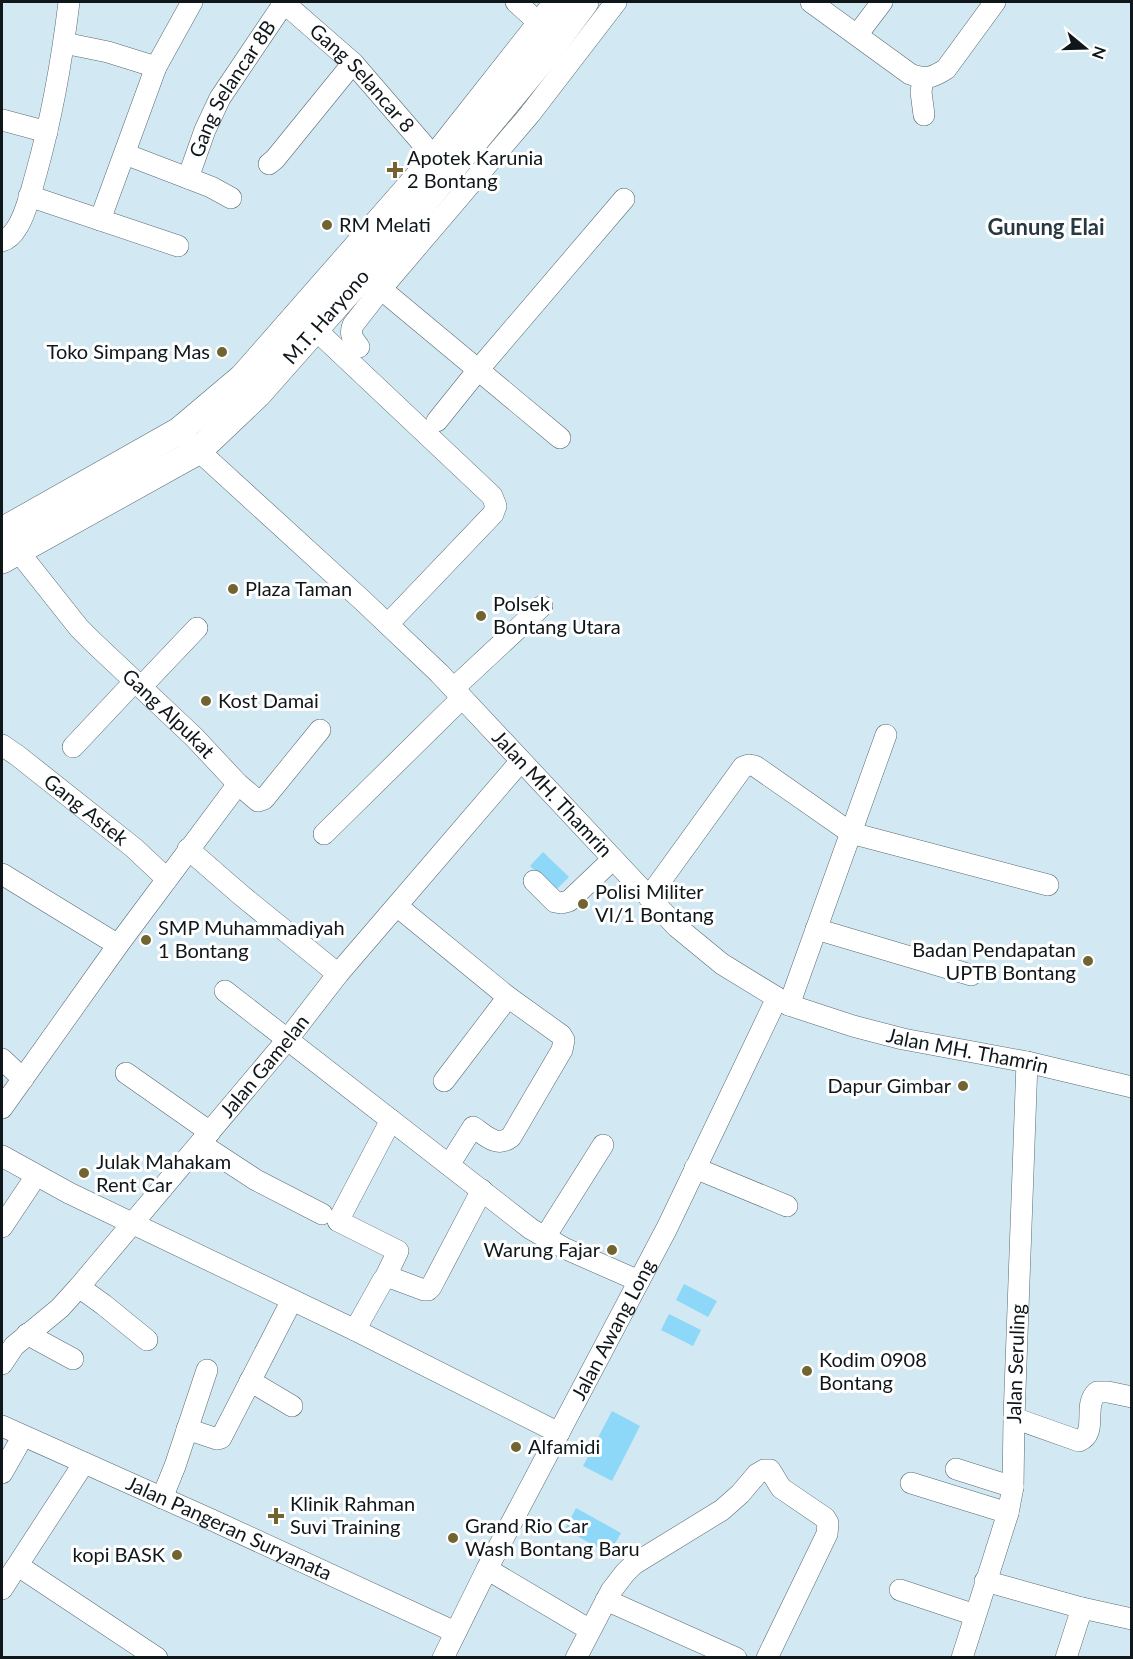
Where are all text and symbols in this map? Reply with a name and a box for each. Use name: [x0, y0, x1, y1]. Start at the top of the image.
street label: Gang Selancar 8B: [183, 15, 280, 160]
street label: Gang Selancar 8: [305, 18, 420, 137]
north arrow: [1055, 18, 1115, 78]
text: N: [1089, 44, 1111, 62]
place label: Apotek Karunia 2 Bontang: [407, 145, 543, 192]
marker: Apotek Karunia 2 Bontang: [388, 163, 402, 177]
place label: RM Melati: [339, 212, 431, 236]
district label: Gunung Elai: [987, 213, 1105, 240]
marker: RM Melati: [320, 218, 334, 232]
street label: M.T. Haryono: [277, 264, 374, 368]
place label: Toko Simpang Mas: [47, 339, 210, 363]
marker: Toko Simpang Mas: [215, 345, 229, 359]
place label: Plaza Taman: [245, 576, 352, 600]
marker: Plaza Taman: [226, 582, 240, 596]
place label: Polsek Bontang Utara: [493, 591, 621, 638]
marker: Polsek Bontang Utara: [474, 609, 488, 623]
street label: Gang Alpukat: [118, 663, 220, 762]
place label: Kost Damai: [218, 688, 319, 712]
marker: Kost Damai: [199, 694, 213, 708]
street label: Jalan MH. Thamrin: [488, 725, 618, 861]
street label: Gang Astek: [40, 768, 134, 850]
place label: Polisi Militer VI/1 Bontang: [595, 879, 714, 926]
marker: Polisi Militer VI/1 Bontang: [576, 897, 590, 911]
place label: SMP Muhammadiyah 1 Bontang: [158, 915, 345, 962]
marker: SMP Muhammadiyah 1 Bontang: [139, 933, 153, 947]
place label: Badan Pendapatan UPTB Bontang: [912, 937, 1076, 984]
marker: Badan Pendapatan UPTB Bontang: [1081, 954, 1095, 968]
street label: Jalan Gamelan: [214, 1009, 313, 1122]
street label: Jalan MH. Thamrin: [884, 1022, 1051, 1078]
place label: Dapur Gimbar: [828, 1073, 952, 1097]
marker: Dapur Gimbar: [956, 1079, 970, 1093]
place label: Julak Mahakam Rent Car: [96, 1149, 231, 1196]
marker: Julak Mahakam Rent Car: [77, 1166, 91, 1180]
place label: Warung Fajar: [484, 1237, 601, 1261]
marker: Warung Fajar: [605, 1243, 619, 1257]
street label: Jalan Awang Long: [565, 1255, 660, 1404]
street label: Jalan Seruling: [1001, 1303, 1029, 1424]
place label: Kodim 0908 Bontang: [819, 1347, 927, 1394]
marker: Kodim 0908 Bontang: [800, 1364, 814, 1378]
place label: Alfamidi: [528, 1434, 600, 1458]
marker: Alfamidi: [509, 1440, 523, 1454]
street label: Jalan Pangeran Suryanata: [123, 1470, 336, 1585]
place label: Klinik Rahman Suvi Training: [290, 1491, 415, 1538]
marker: Klinik Rahman Suvi Training: [267, 1507, 285, 1525]
place label: Grand Rio Car Wash Bontang Baru: [465, 1513, 640, 1560]
marker: Grand Rio Car Wash Bontang Baru: [446, 1531, 460, 1545]
place label: kopi BASK: [73, 1542, 166, 1566]
marker: kopi BASK: [170, 1548, 184, 1562]

